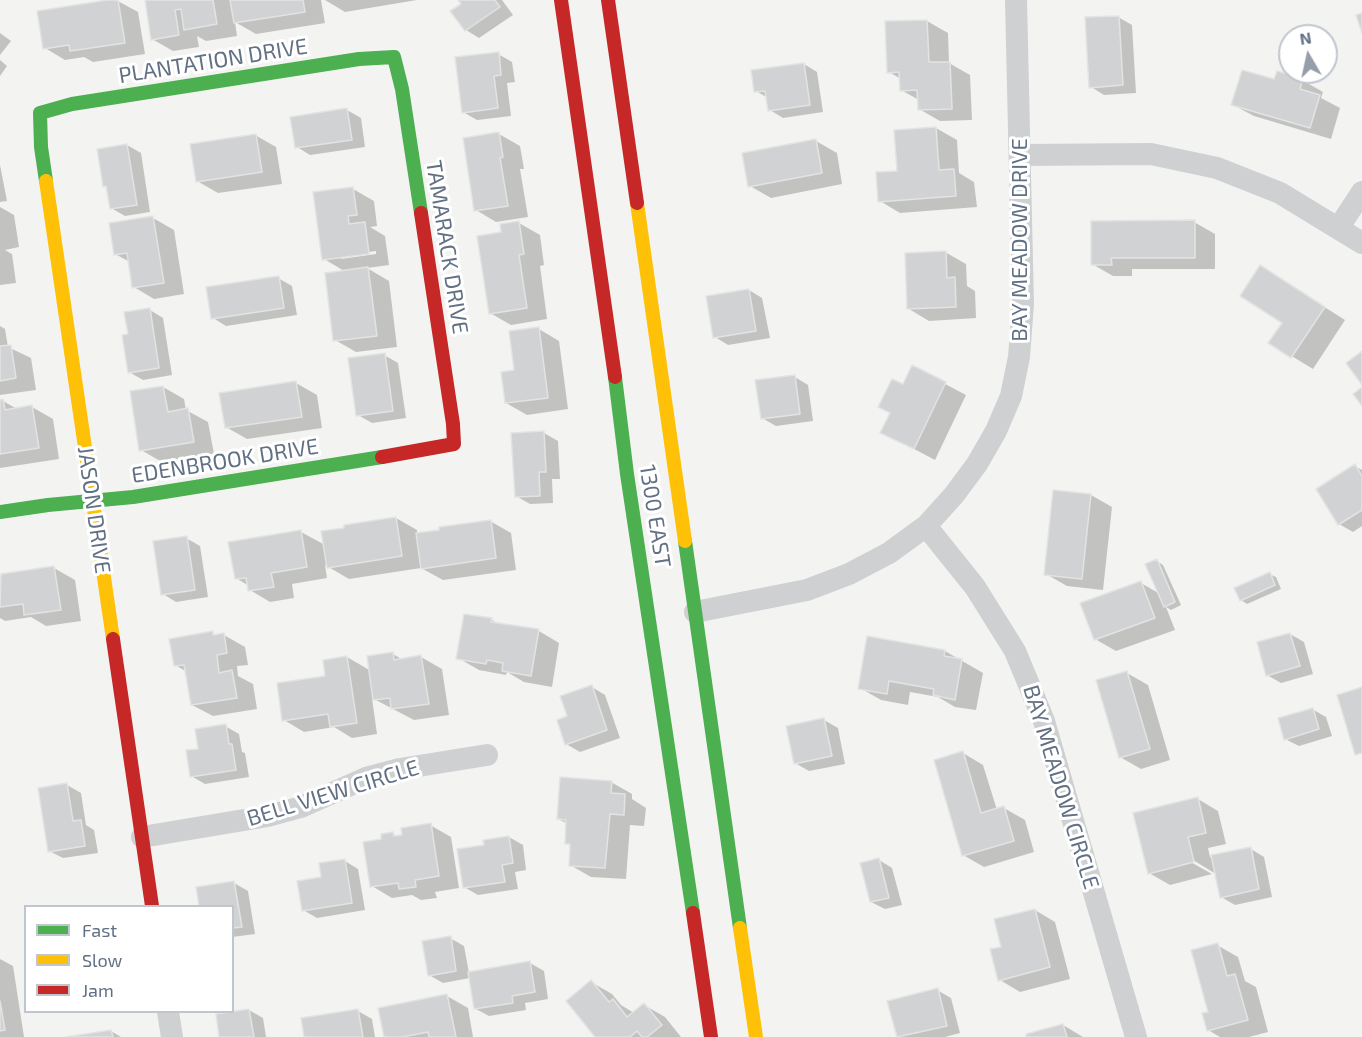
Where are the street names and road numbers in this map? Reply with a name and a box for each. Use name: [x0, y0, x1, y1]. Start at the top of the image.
street label: PLANTATION DRIVE: [117, 33, 309, 89]
street label: BAY MEADOW DRIVE: [1007, 138, 1033, 342]
street label: TAMARACK DRIVE: [420, 158, 474, 336]
street label: EDENBROOK DRIVE: [130, 433, 320, 489]
street label: JASON DRIVE: [72, 445, 116, 575]
street label: 1300 EAST: [634, 463, 676, 569]
street label: BAY MEADOW CIRCLE: [1017, 682, 1105, 892]
street label: BELL VIEW CIRCLE: [244, 754, 422, 832]

